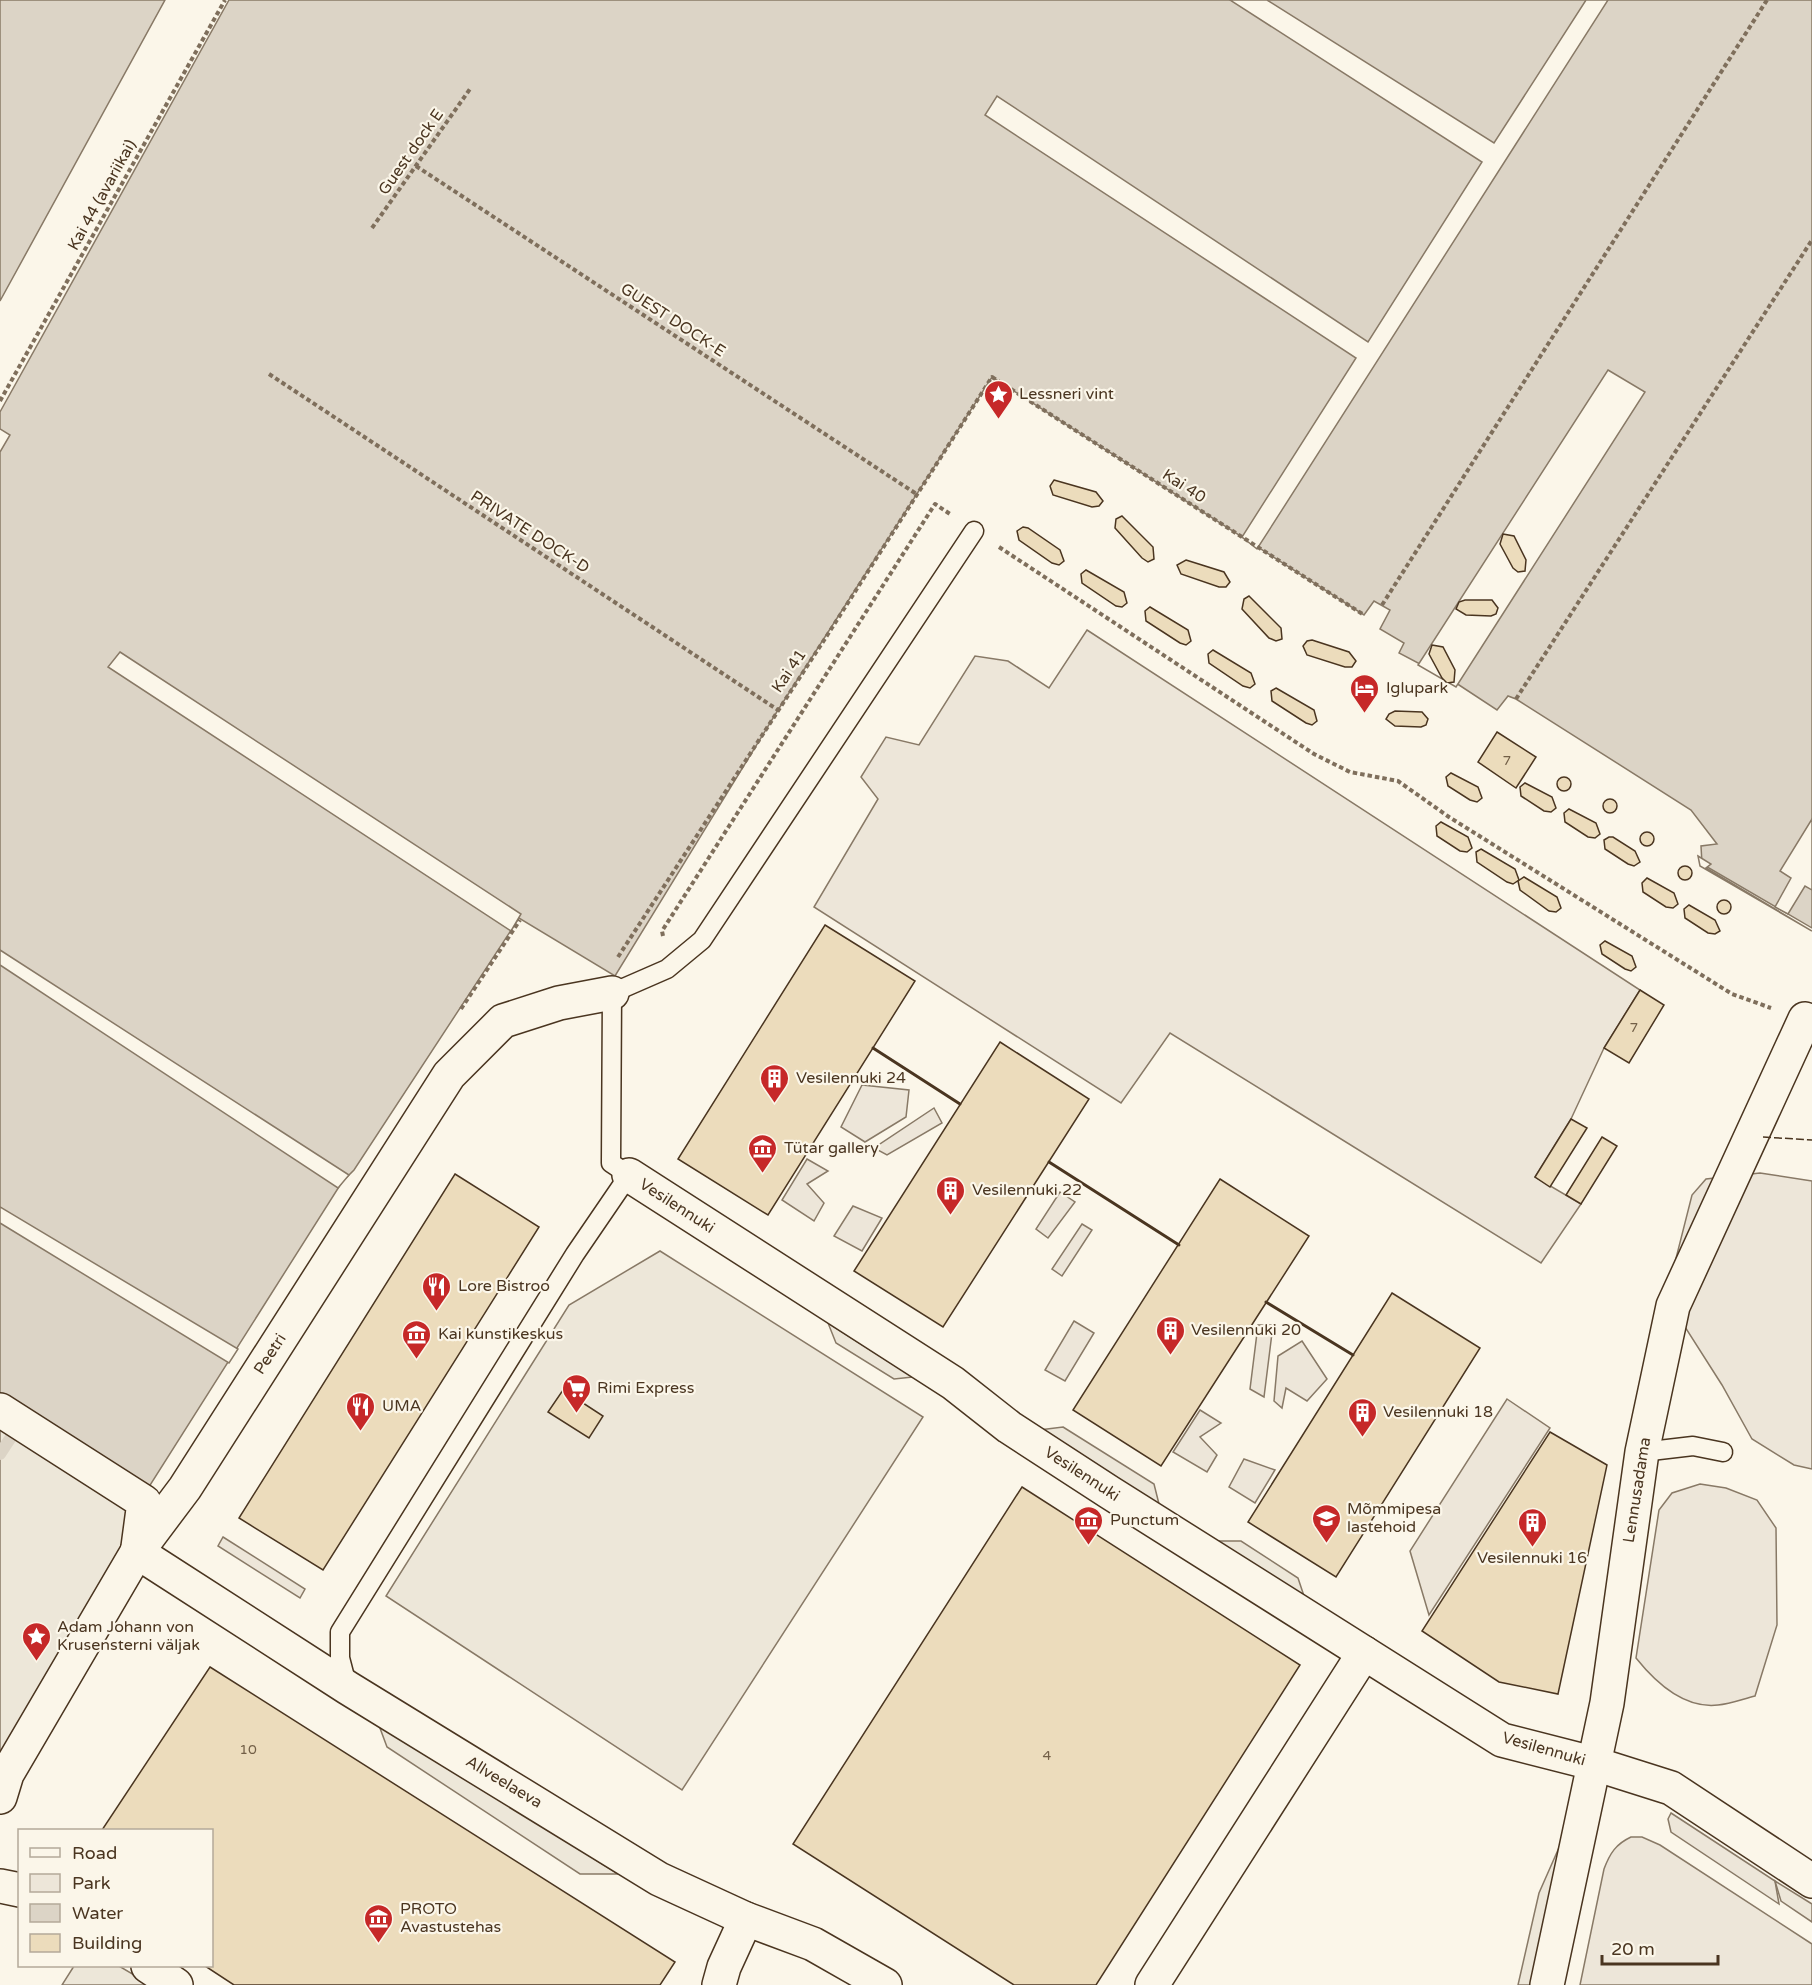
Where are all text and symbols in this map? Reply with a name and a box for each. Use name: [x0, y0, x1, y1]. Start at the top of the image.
street label: Guest dock E: [374, 105, 448, 199]
street label: Kai 44 (avariikai): [63, 136, 141, 254]
street label: GUEST DOCK-E: [617, 279, 729, 361]
place icon: Lessneri vint: [982, 378, 1014, 420]
place label: Lessneri vint: [1019, 384, 1114, 404]
street label: Kai 40: [1158, 465, 1210, 507]
street label: PRIVATE DOCK-D: [467, 486, 593, 578]
street label: Kai 41: [767, 646, 811, 696]
hotel icon: Iglupark: [1349, 672, 1381, 714]
place label: Iglupark: [1386, 678, 1448, 698]
house number: 7: [1503, 752, 1511, 769]
house number: 7: [1630, 1019, 1638, 1036]
building icon: Vesilennuki 24: [759, 1062, 791, 1104]
place label: Vesilennuki 24: [796, 1068, 906, 1088]
museum icon: Tütar gallery: [747, 1132, 779, 1174]
place label: Tütar gallery: [784, 1138, 879, 1158]
street label: Vesilennuki: [636, 1174, 718, 1238]
building icon: Vesilennuki 22: [935, 1174, 967, 1216]
place label: Vesilennuki 22: [972, 1180, 1082, 1200]
restaurant icon: Lore Bistroo: [421, 1270, 453, 1312]
place label: Lore Bistroo: [458, 1276, 550, 1296]
building icon: Vesilennuki 20: [1154, 1314, 1186, 1356]
museum icon: Kai kunstikeskus: [401, 1318, 433, 1360]
place label: Vesilennuki 20: [1191, 1320, 1301, 1340]
place label: Kai kunstikeskus: [438, 1324, 563, 1344]
street label: Peetri: [249, 1330, 291, 1378]
supermarket icon: Rimi Express: [560, 1372, 592, 1414]
place label: Rimi Express: [597, 1378, 694, 1398]
restaurant icon: UMA: [345, 1390, 377, 1432]
place label: UMA: [382, 1396, 422, 1416]
building icon: Vesilennuki 18: [1346, 1396, 1378, 1438]
place label: Vesilennuki 18: [1383, 1402, 1493, 1422]
street label: Lennusadama: [1619, 1436, 1655, 1544]
street label: Vesilennuki: [1041, 1442, 1123, 1506]
place label: Mõmmipesa lastehoid: [1347, 1499, 1441, 1537]
school or university icon: Mõmmipesa lastehoid: [1310, 1502, 1342, 1544]
museum icon: Punctum: [1073, 1504, 1105, 1546]
building icon: Vesilennuki 16: [1516, 1506, 1548, 1548]
place label: Punctum: [1110, 1510, 1179, 1530]
place label: Vesilennuki 16: [1477, 1548, 1587, 1568]
place label: Adam Johann von Krusensterni väljak: [57, 1617, 200, 1655]
place icon: Adam Johann von Krusensterni väljak: [20, 1620, 52, 1662]
street label: Vesilennuki: [1500, 1728, 1588, 1770]
house number: 10: [239, 1741, 257, 1758]
house number: 4: [1043, 1747, 1052, 1764]
street label: Allveelaeva: [462, 1751, 546, 1813]
legend: [18, 1829, 213, 1967]
text: Road: [72, 1842, 117, 1864]
text: Park: [72, 1872, 111, 1894]
place label: PROTO Avastustehas: [400, 1899, 501, 1937]
text: Water: [72, 1902, 123, 1924]
museum icon: PROTO Avastustehas: [363, 1902, 395, 1944]
scale bar: [1602, 1928, 1718, 1966]
text: Building: [72, 1932, 142, 1954]
text: 20 m: [1611, 1938, 1655, 1960]

